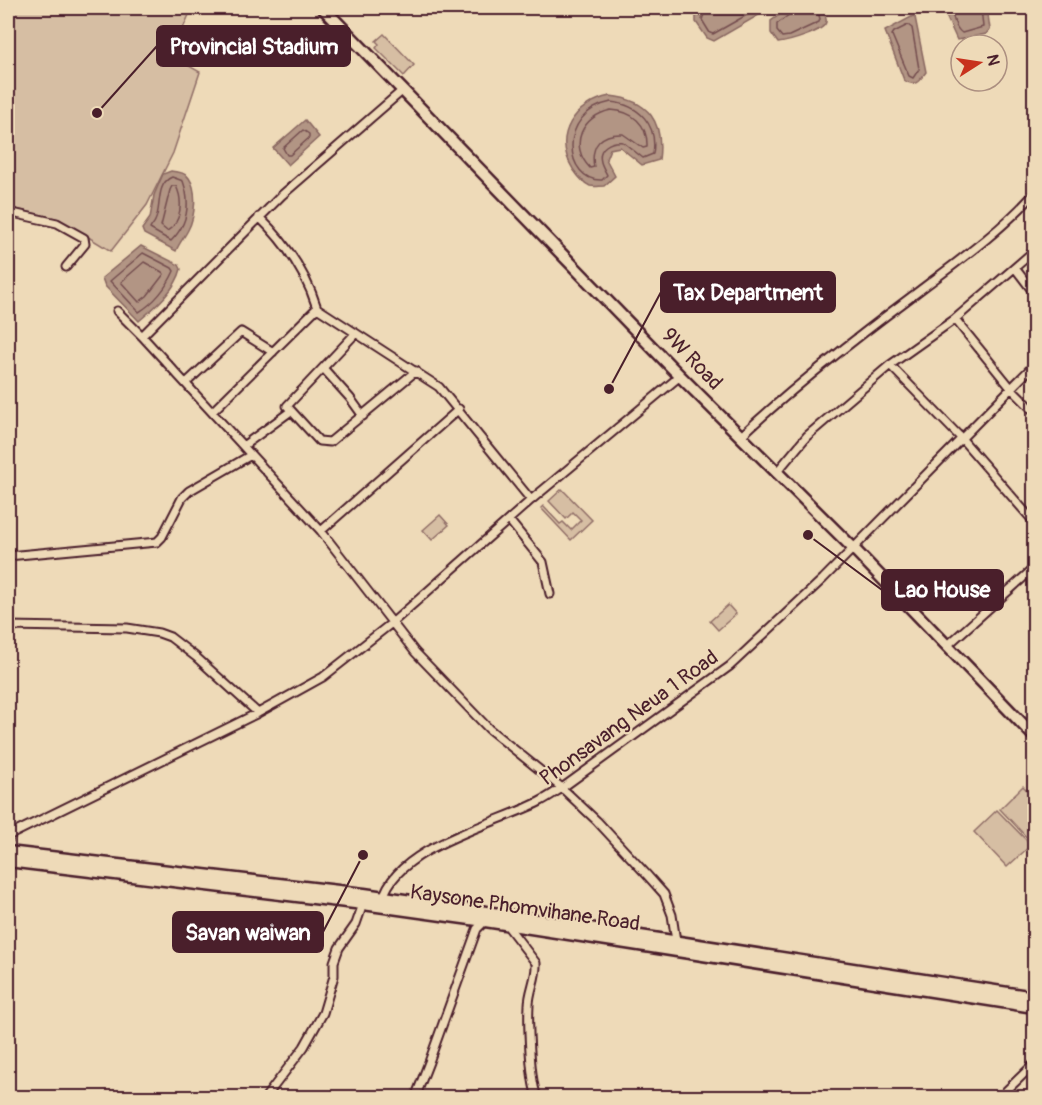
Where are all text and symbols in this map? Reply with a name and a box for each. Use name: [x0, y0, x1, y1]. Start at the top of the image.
callout: Provincial Stadium: [157, 26, 350, 66]
text: Provincial Stadium: [170, 33, 338, 61]
north arrow: [949, 33, 1009, 93]
text: N: [982, 53, 1004, 68]
callout: Tax Department: [661, 272, 835, 312]
text: Tax Department: [672, 279, 824, 307]
street label: 9W Road: [656, 322, 728, 396]
callout: Lao House: [882, 570, 1003, 610]
text: Lao House: [894, 576, 992, 604]
street label: Phonsavang Neua 1 Road: [534, 644, 724, 792]
street label: Kaysone Phomvihane Road: [408, 878, 642, 938]
callout: Savan waiwan: [173, 912, 323, 952]
text: Savan waiwan: [185, 919, 311, 947]

